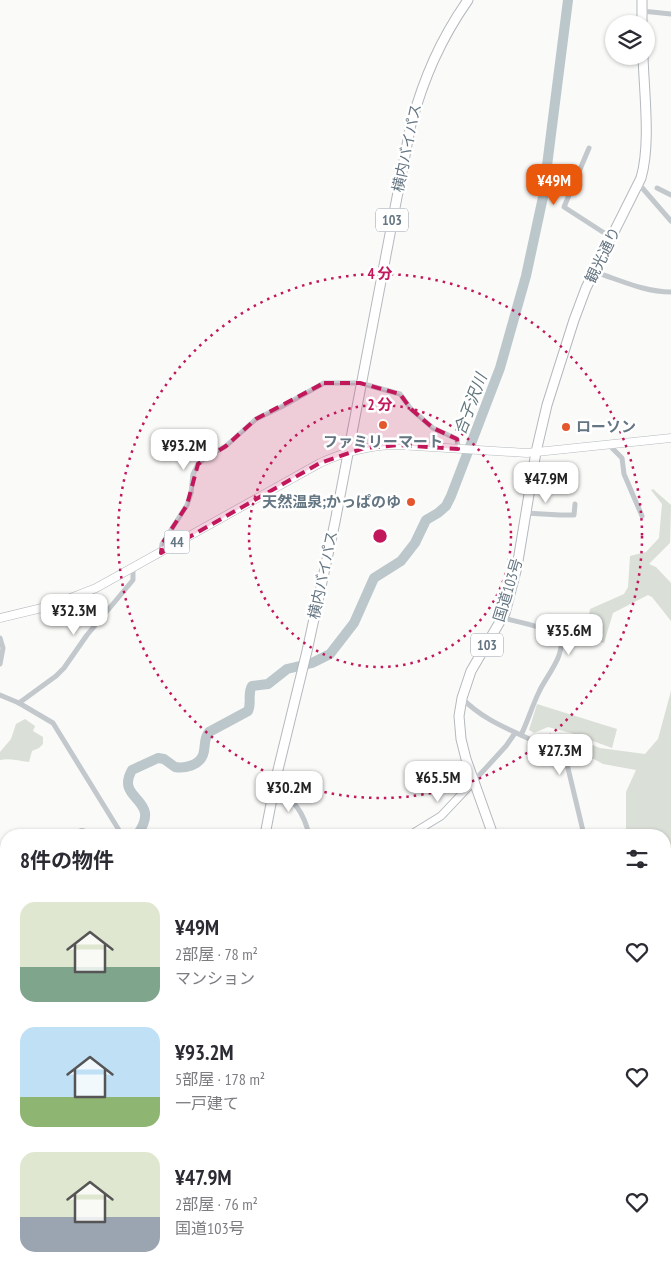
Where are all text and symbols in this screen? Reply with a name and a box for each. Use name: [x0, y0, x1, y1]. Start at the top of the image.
map controls: [605, 15, 655, 65]
button: layers: [605, 15, 655, 65]
street label: 横内バイパス: [388, 102, 425, 194]
pin: ¥49M: [524, 164, 584, 206]
text: ¥49M: [537, 170, 571, 190]
road number: 103: [376, 208, 408, 232]
street label: 観光通り: [581, 224, 624, 286]
text: 4 分: [367, 264, 393, 283]
water label: 合子沢川: [449, 369, 492, 437]
text: 2 分: [367, 395, 393, 414]
place label: ローソン: [576, 417, 636, 436]
marker: ファミリーマート: [377, 419, 389, 431]
marker: ローソン: [560, 421, 572, 433]
pin: ¥93.2M: [143, 428, 225, 471]
place label: ファミリーマート: [323, 432, 443, 451]
text: ¥93.2M: [162, 435, 206, 455]
pin: ¥47.9M: [505, 462, 587, 504]
text: ¥47.9M: [524, 468, 568, 488]
place label: 天然温泉;かっぱのゆ: [262, 492, 401, 511]
marker: 天然温泉;かっぱのゆ: [405, 496, 417, 508]
centre of rings: [371, 527, 389, 545]
street label: 横内バイパス: [304, 529, 341, 621]
road number: 44: [164, 530, 190, 554]
street label: 国道103号: [489, 556, 526, 624]
pin: ¥32.3M: [33, 594, 115, 636]
text: ¥32.3M: [52, 600, 96, 620]
pin: ¥35.6M: [528, 614, 610, 656]
text: ¥35.6M: [547, 620, 591, 640]
road number: 103: [471, 634, 503, 656]
pin: ¥27.3M: [519, 734, 601, 776]
text: ¥27.3M: [538, 740, 582, 760]
pin: ¥65.5M: [397, 760, 479, 803]
text: ¥65.5M: [416, 767, 460, 787]
pin: ¥30.2M: [248, 770, 330, 813]
text: ¥30.2M: [267, 777, 311, 797]
icon: filters: [623, 845, 651, 873]
text: 8件の物件: [20, 847, 114, 874]
text: ¥49M: [175, 914, 219, 941]
icon: home: [60, 922, 120, 982]
icon: heart: [623, 938, 651, 966]
text: 2部屋 · 78 m²: [175, 944, 258, 964]
text: マンション: [175, 968, 255, 988]
text: ¥93.2M: [175, 1039, 234, 1066]
icon: home: [60, 1047, 120, 1107]
icon: heart: [623, 1063, 651, 1091]
text: 5部屋 · 178 m²: [175, 1069, 265, 1089]
text: 一戸建て: [175, 1093, 239, 1113]
text: ¥47.9M: [175, 1164, 231, 1191]
icon: home: [60, 1172, 120, 1232]
icon: heart: [623, 1188, 651, 1216]
text: 2部屋 · 76 m²: [175, 1194, 258, 1214]
text: 国道103号: [175, 1218, 245, 1238]

